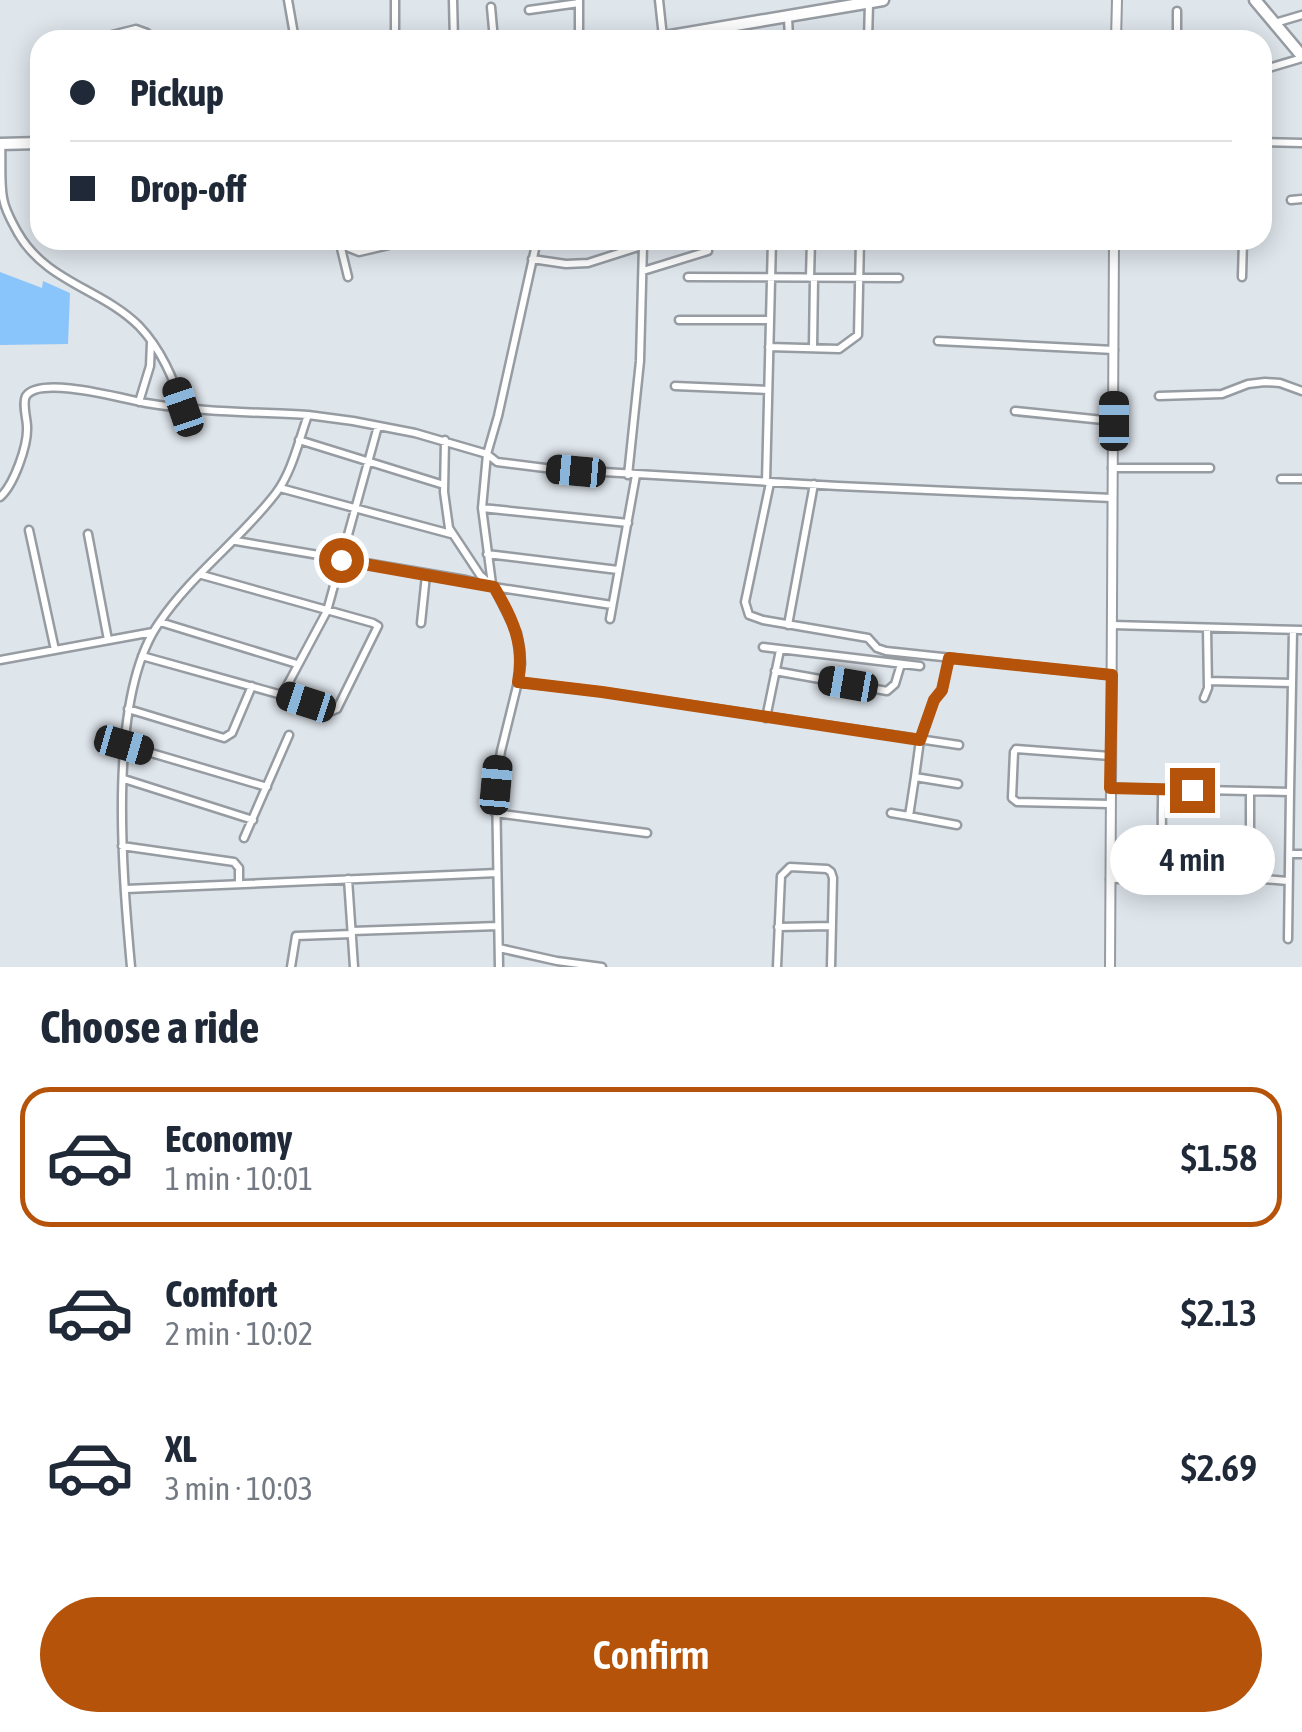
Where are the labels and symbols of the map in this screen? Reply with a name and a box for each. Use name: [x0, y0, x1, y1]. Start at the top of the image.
car: [159, 374, 207, 440]
car: [1099, 391, 1129, 451]
car: [545, 453, 607, 489]
route start: [319, 538, 364, 583]
car: [816, 664, 880, 704]
car: [273, 678, 339, 726]
car: [91, 722, 157, 768]
car: [478, 754, 514, 816]
route end: [1170, 768, 1215, 813]
callout: 4 min: [1110, 825, 1274, 895]

